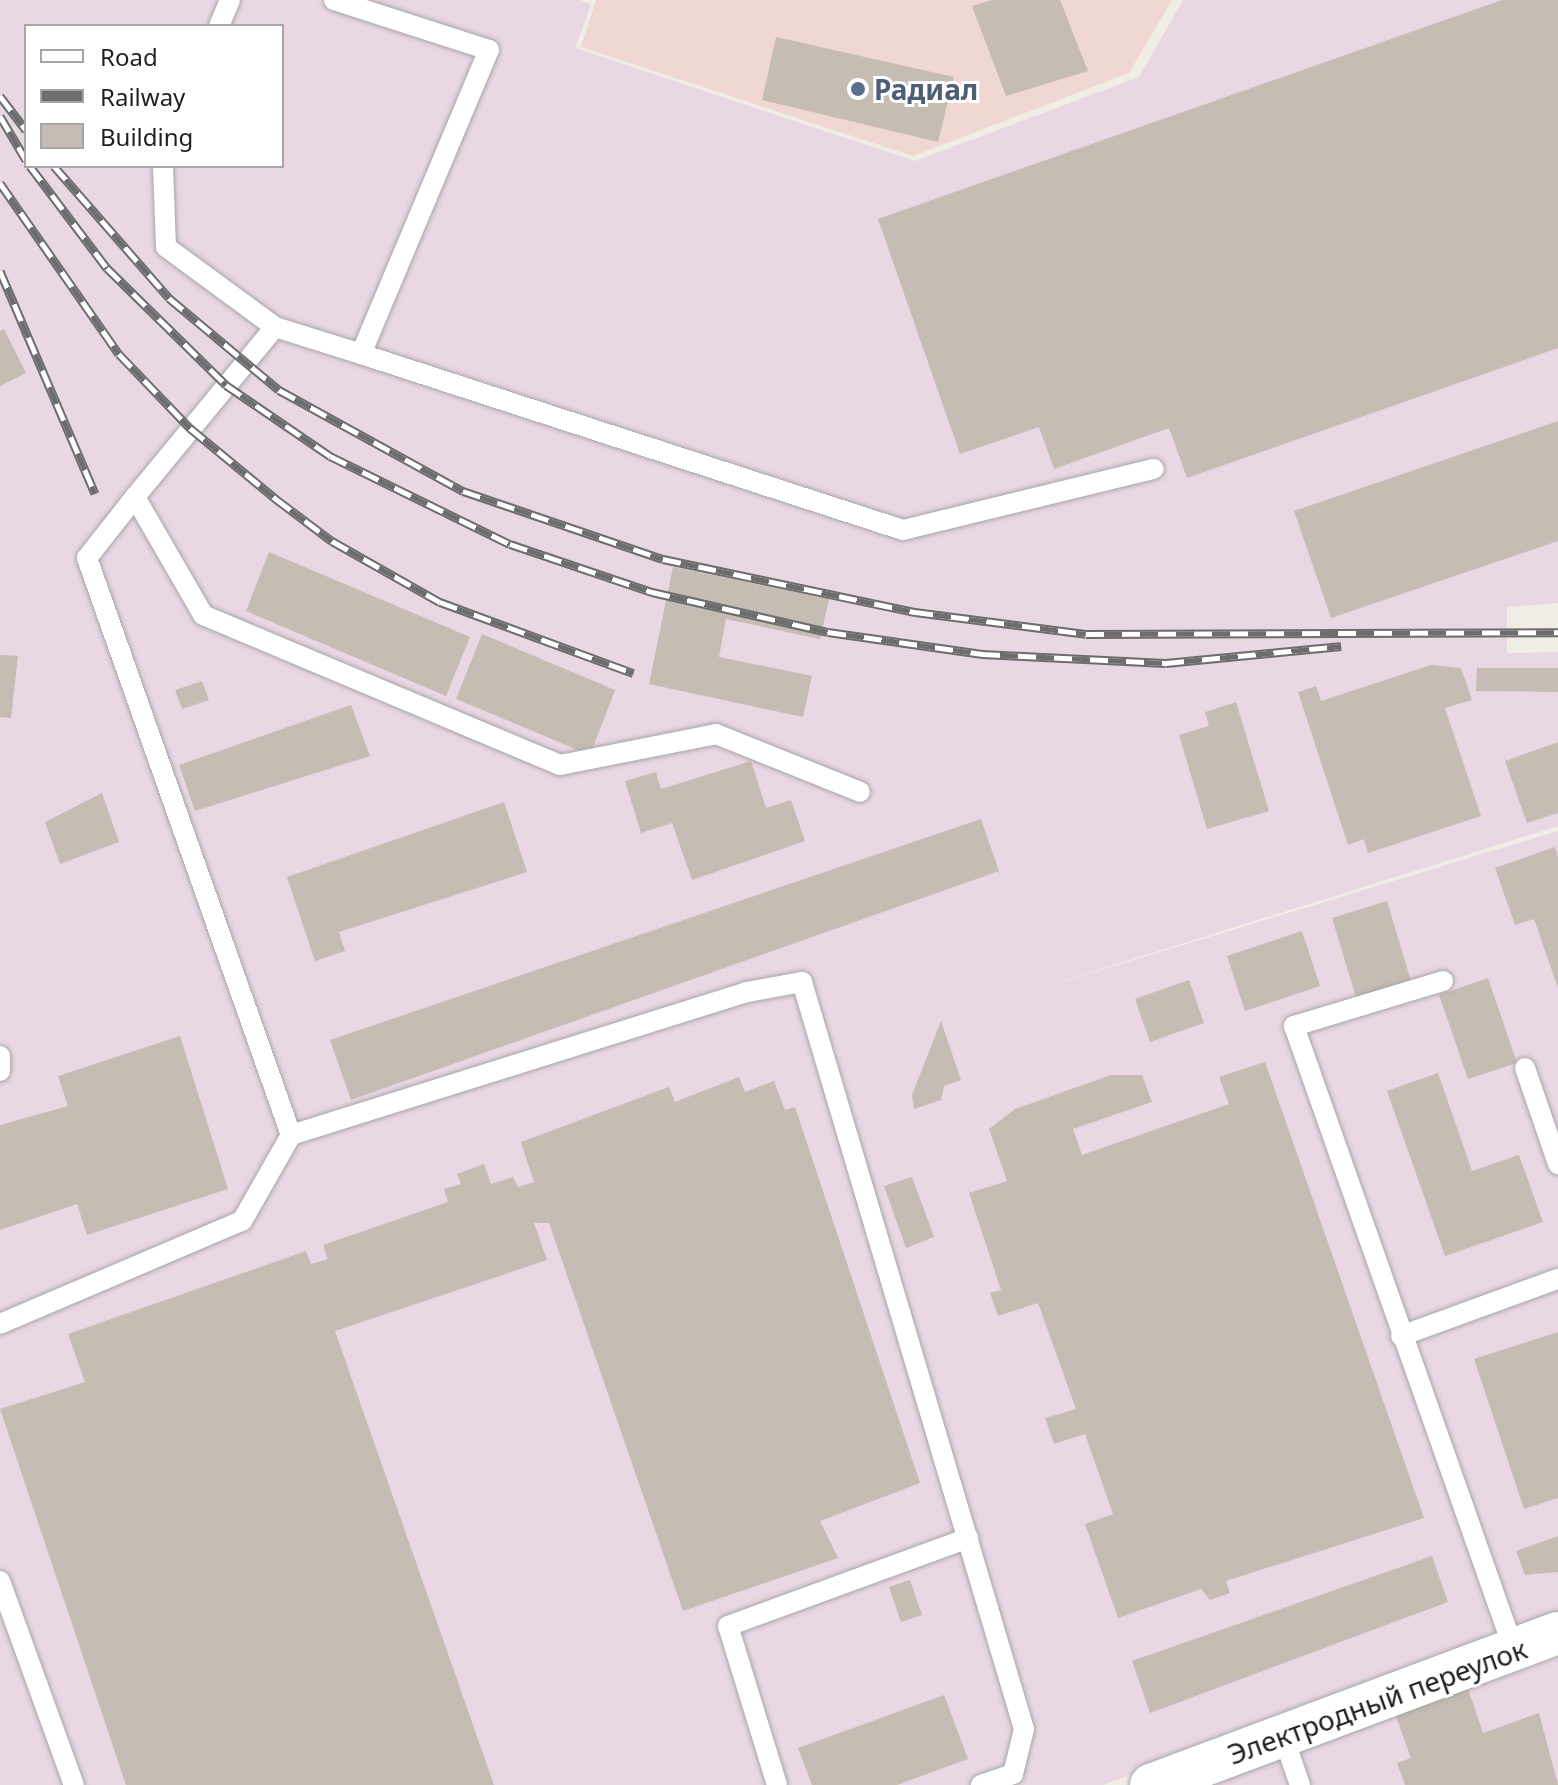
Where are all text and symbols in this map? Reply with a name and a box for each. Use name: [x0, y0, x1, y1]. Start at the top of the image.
legend: [24, 24, 284, 168]
text: Road: [100, 40, 158, 73]
place label: Радиал: [874, 72, 978, 106]
text: Railway: [100, 80, 185, 113]
marker: Радиал: [849, 80, 867, 98]
text: Building: [100, 120, 193, 153]
street label: Электродный переулок: [1223, 1631, 1531, 1771]

